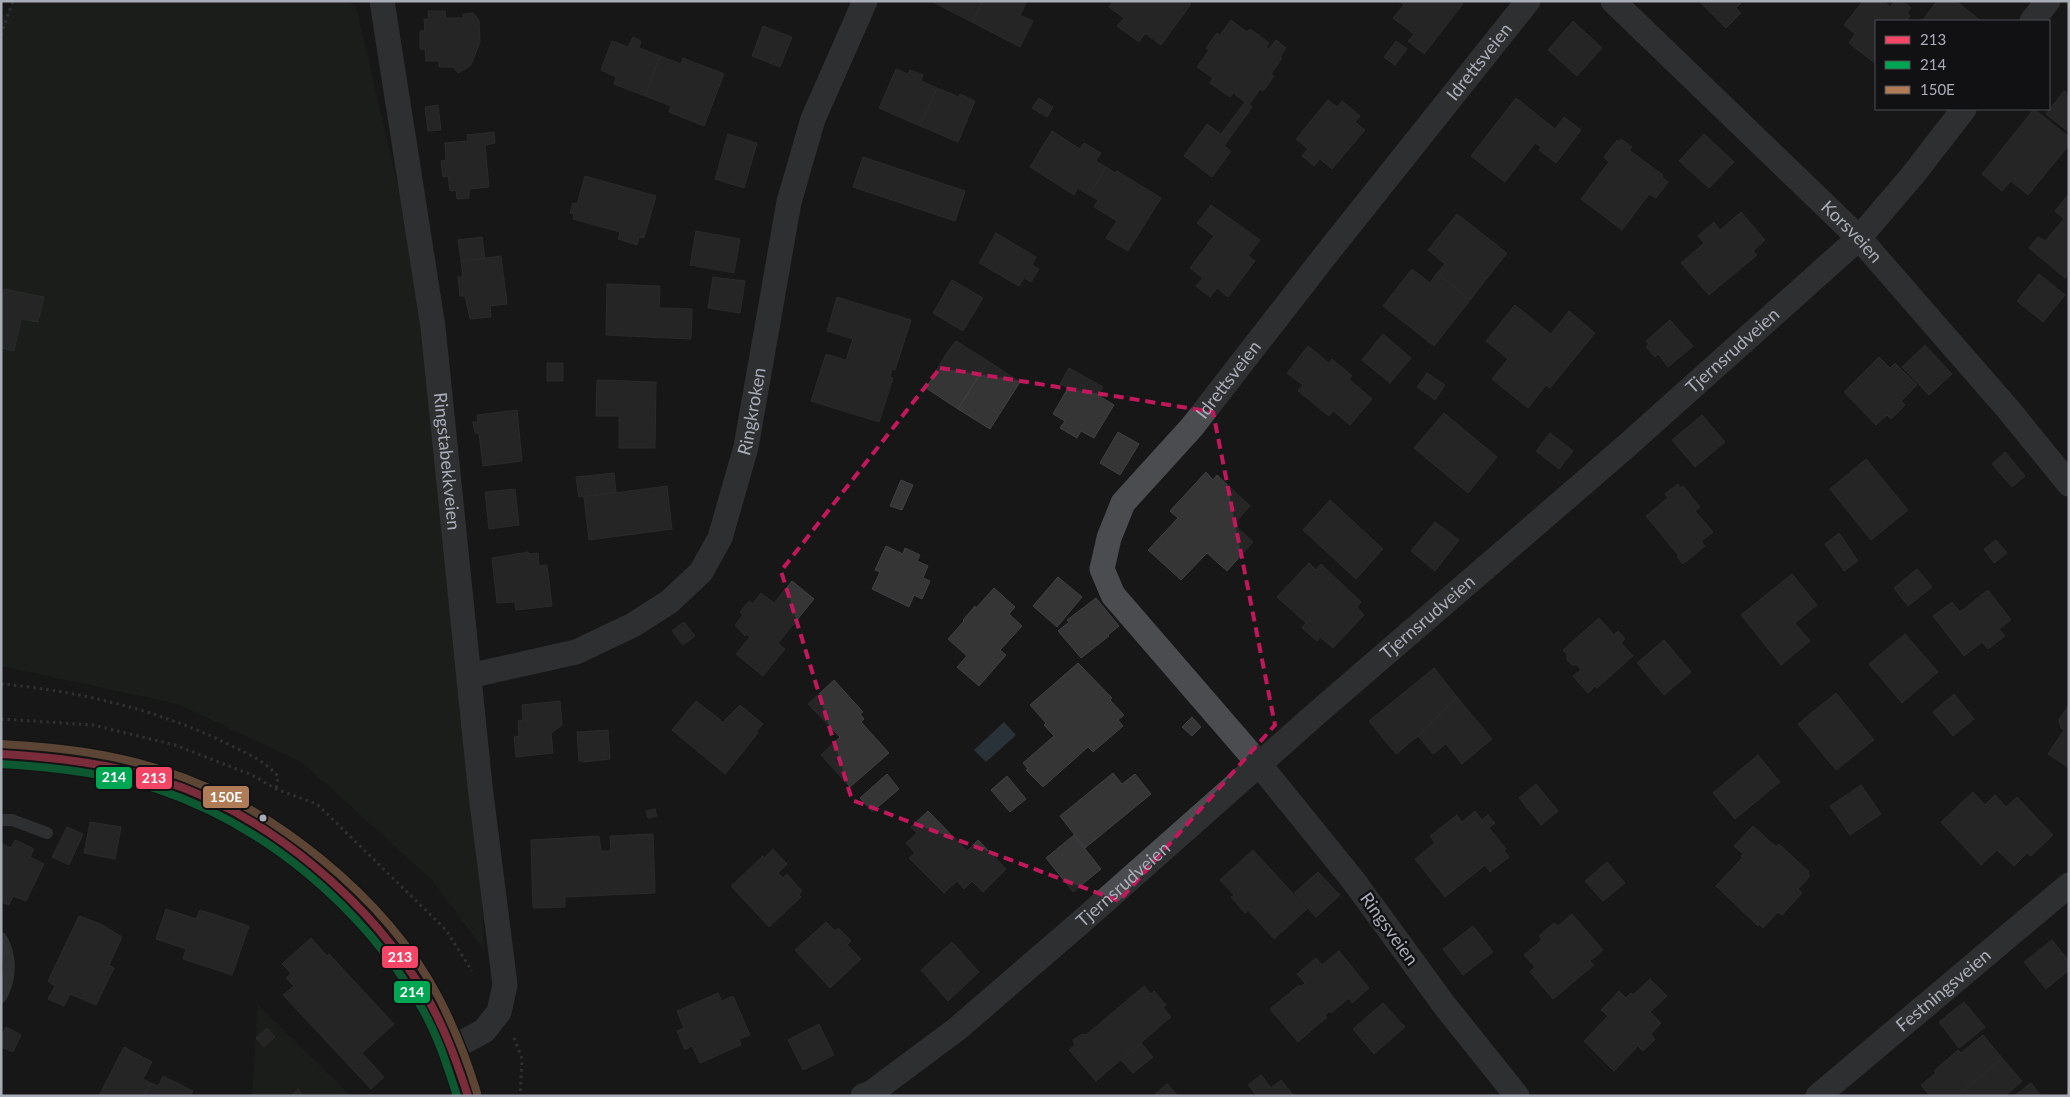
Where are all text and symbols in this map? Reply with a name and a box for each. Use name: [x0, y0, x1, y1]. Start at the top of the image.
street label: Idrettsveien: [1441, 18, 1516, 104]
legend: [1875, 20, 2050, 110]
text: 213: [1920, 30, 1946, 48]
text: 214: [1920, 55, 1946, 73]
text: 150E: [1920, 80, 1955, 98]
street label: Korsveien: [1817, 196, 1887, 267]
street label: Tjernsrudveien: [1681, 303, 1783, 398]
street label: Idrettsveien: [1191, 336, 1265, 423]
street label: Ringkroken: [732, 366, 770, 458]
street label: Ringstabekkveien: [430, 391, 466, 531]
street label: Tjernsrudveien: [1375, 570, 1479, 664]
line badge: 214: [95, 766, 133, 790]
line badge: 213: [135, 766, 173, 790]
text: 214: [102, 768, 126, 785]
text: 213: [142, 769, 166, 786]
line badge: 150E: [202, 785, 250, 809]
text: 150E: [210, 788, 242, 805]
unlabelled marker: [258, 813, 268, 823]
street label: Tjernsrudveien: [1071, 836, 1174, 931]
street label: Ringsveien: [1356, 888, 1424, 969]
street label: Festningsveien: [1891, 944, 1995, 1036]
line badge: 213: [381, 945, 419, 969]
text: 213: [388, 948, 412, 965]
line badge: 214: [393, 980, 431, 1004]
text: 214: [400, 983, 424, 1000]

